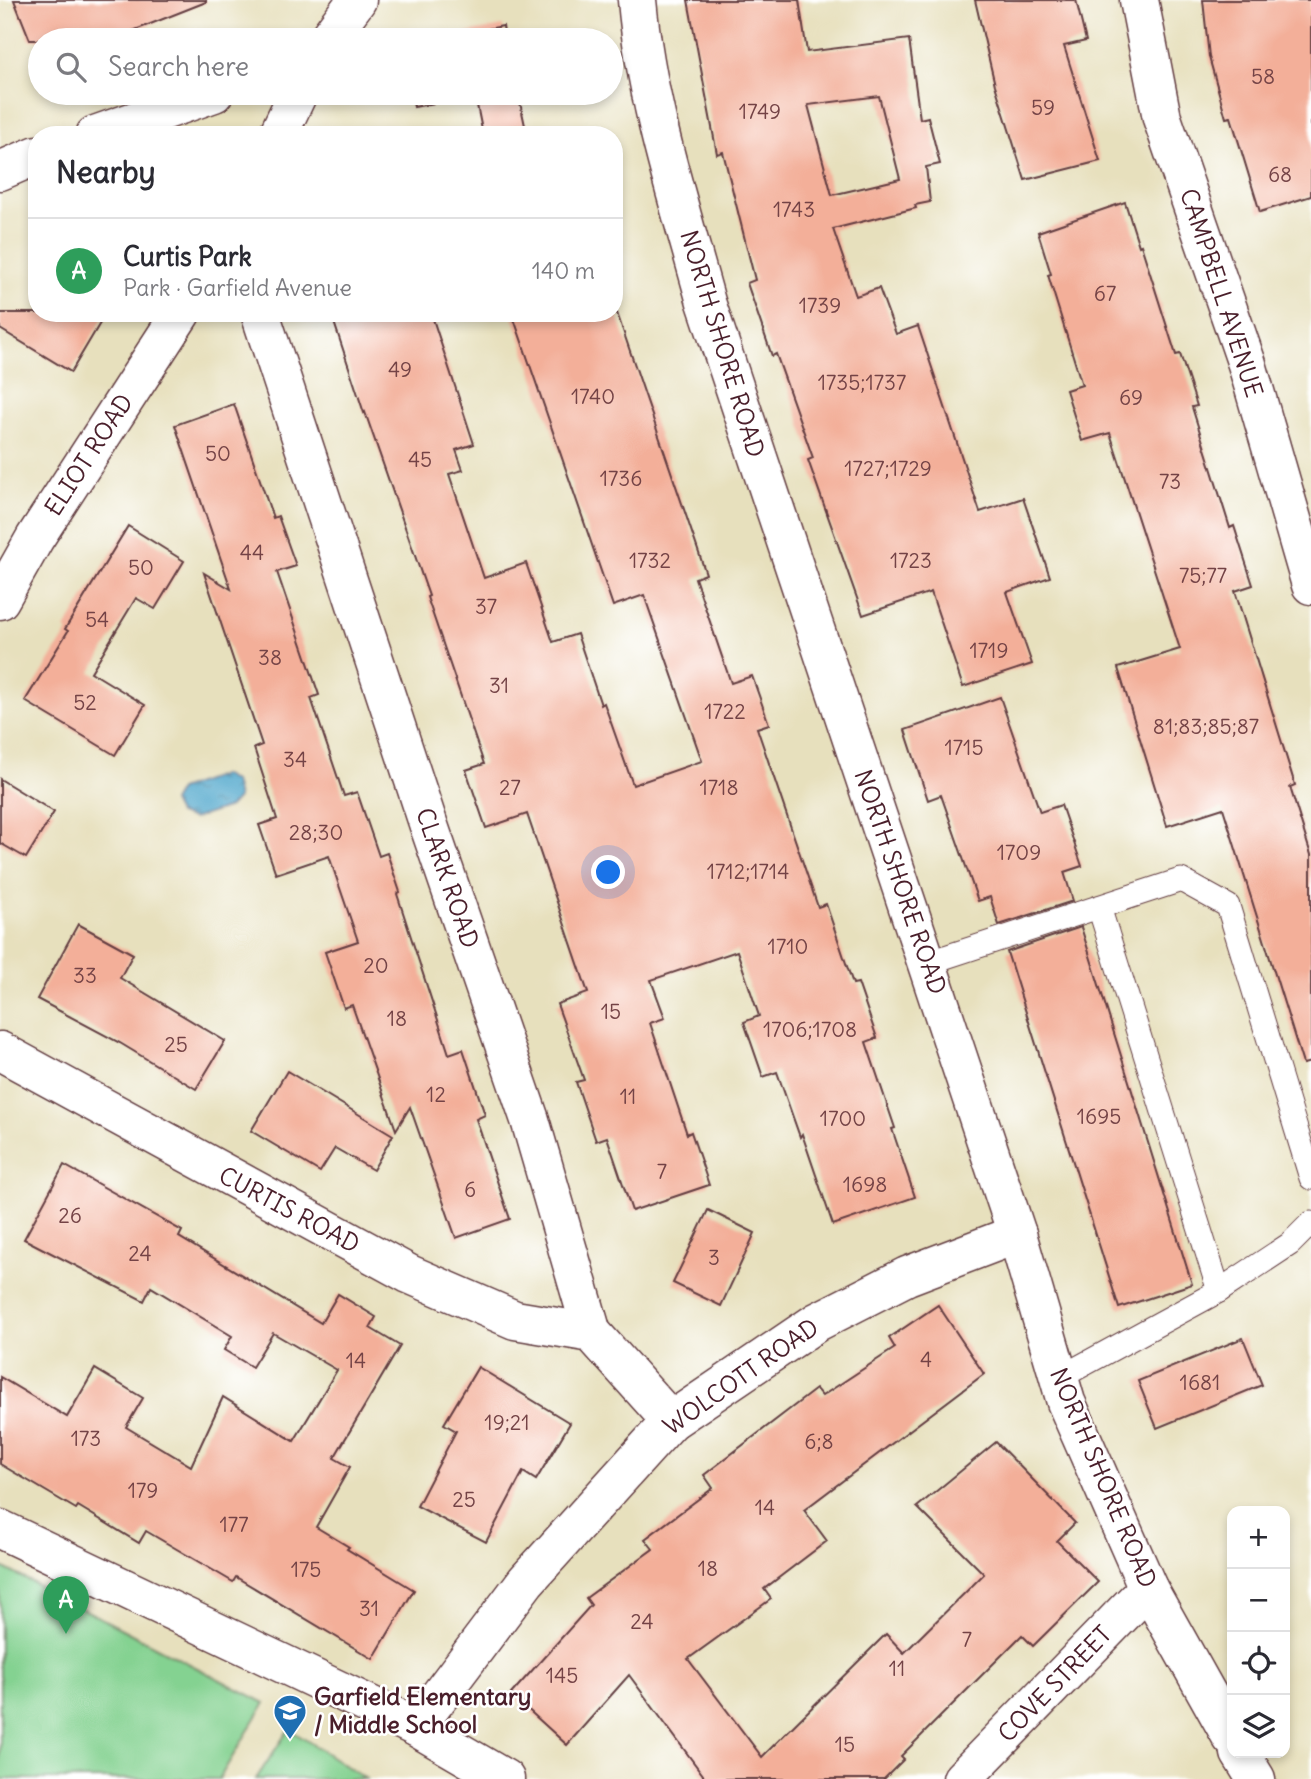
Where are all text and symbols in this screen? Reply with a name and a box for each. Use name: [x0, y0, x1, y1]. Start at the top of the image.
search box: [28, 28, 623, 105]
icon: search: [52, 48, 90, 86]
text: Search here: [108, 50, 249, 83]
house number: 58: [1251, 63, 1275, 90]
house number: 59: [1031, 94, 1055, 121]
house number: 1749: [739, 98, 781, 125]
text: Nearby: [56, 153, 156, 191]
house number: 68: [1268, 161, 1292, 188]
street label: CAMPBELL AVENUE: [1174, 185, 1270, 401]
house number: 1743: [773, 196, 815, 223]
street label: NORTH SHORE ROAD: [674, 227, 772, 461]
text: Curtis Park: [123, 240, 252, 273]
text: A: [72, 256, 86, 285]
text: 140 m: [532, 256, 595, 285]
text: Park · Garfield Avenue: [123, 273, 352, 302]
house number: 67: [1094, 280, 1116, 307]
house number: 1739: [799, 292, 841, 319]
house number: 49: [388, 356, 412, 383]
house number: 1735;1737: [818, 369, 906, 396]
house number: 1740: [571, 383, 615, 410]
house number: 69: [1119, 384, 1143, 411]
street label: ELIOT ROAD: [38, 388, 139, 521]
house number: 50: [205, 440, 231, 467]
house number: 45: [408, 446, 432, 473]
house number: 1727;1729: [844, 455, 932, 482]
house number: 1736: [600, 465, 642, 492]
house number: 73: [1159, 468, 1181, 495]
house number: 44: [240, 539, 264, 566]
house number: 1732: [629, 547, 671, 574]
house number: 1723: [890, 547, 932, 574]
house number: 50: [128, 554, 154, 581]
house number: 75;77: [1179, 562, 1227, 589]
house number: 37: [475, 593, 497, 620]
house number: 54: [85, 606, 109, 633]
house number: 1719: [969, 637, 1009, 664]
house number: 38: [258, 644, 282, 671]
house number: 31: [489, 672, 509, 699]
house number: 52: [73, 689, 97, 716]
house number: 1722: [704, 698, 746, 725]
house number: 81;83;85;87: [1153, 713, 1259, 740]
house number: 1715: [944, 734, 984, 761]
house number: 34: [283, 746, 307, 773]
street label: NORTH SHORE ROAD: [848, 765, 954, 998]
house number: 27: [499, 774, 521, 801]
house number: 1718: [699, 774, 739, 801]
street label: CLARK ROAD: [410, 804, 486, 952]
house number: 28;30: [289, 819, 343, 846]
house number: 1709: [997, 839, 1041, 866]
your location: [591, 855, 625, 889]
house number: 1712;1714: [707, 858, 789, 885]
house number: 1710: [768, 933, 808, 960]
house number: 20: [363, 952, 389, 979]
house number: 33: [73, 962, 97, 989]
house number: 15: [601, 998, 621, 1025]
house number: 18: [387, 1005, 407, 1032]
house number: 1706;1708: [763, 1016, 857, 1043]
house number: 25: [164, 1031, 188, 1058]
house number: 12: [426, 1081, 446, 1108]
house number: 11: [620, 1083, 636, 1110]
house number: 1695: [1077, 1103, 1121, 1130]
house number: 1700: [820, 1105, 866, 1132]
house number: 7: [657, 1158, 667, 1185]
street label: CURTIS ROAD: [214, 1159, 365, 1259]
house number: 1698: [843, 1171, 887, 1198]
house number: 6: [464, 1176, 476, 1203]
house number: 26: [58, 1202, 82, 1229]
house number: 24: [128, 1240, 152, 1267]
house number: 3: [708, 1244, 720, 1271]
street label: WOLCOTT ROAD: [657, 1312, 824, 1441]
house number: 4: [920, 1346, 932, 1373]
house number: 14: [346, 1347, 366, 1374]
street label: NORTH SHORE ROAD: [1044, 1363, 1164, 1592]
house number: 1681: [1180, 1369, 1220, 1396]
house number: 19;21: [484, 1409, 530, 1436]
house number: 173: [71, 1425, 101, 1452]
house number: 6;8: [804, 1428, 834, 1455]
house number: 179: [128, 1477, 158, 1504]
house number: 25: [452, 1486, 476, 1513]
house number: 14: [755, 1494, 775, 1521]
map controls: [1227, 1506, 1290, 1758]
button: +: [1227, 1506, 1290, 1569]
house number: 177: [220, 1511, 248, 1538]
house number: 18: [698, 1555, 718, 1582]
house number: 175: [291, 1556, 321, 1583]
button: −: [1227, 1569, 1290, 1632]
pin: A: [43, 1576, 89, 1634]
house number: 31: [359, 1595, 379, 1622]
house number: 24: [630, 1608, 654, 1635]
street label: COVE STREET: [991, 1619, 1117, 1748]
house number: 7: [962, 1626, 972, 1653]
button: locate: [1227, 1632, 1290, 1695]
house number: 11: [889, 1655, 905, 1682]
house number: 145: [546, 1662, 578, 1689]
place label: Garfield Elementary / Middle School: [314, 1681, 532, 1739]
school or university icon: Garfield Elementary / Middle School: [271, 1692, 309, 1741]
button: layers: [1227, 1695, 1290, 1758]
house number: 15: [835, 1731, 855, 1758]

